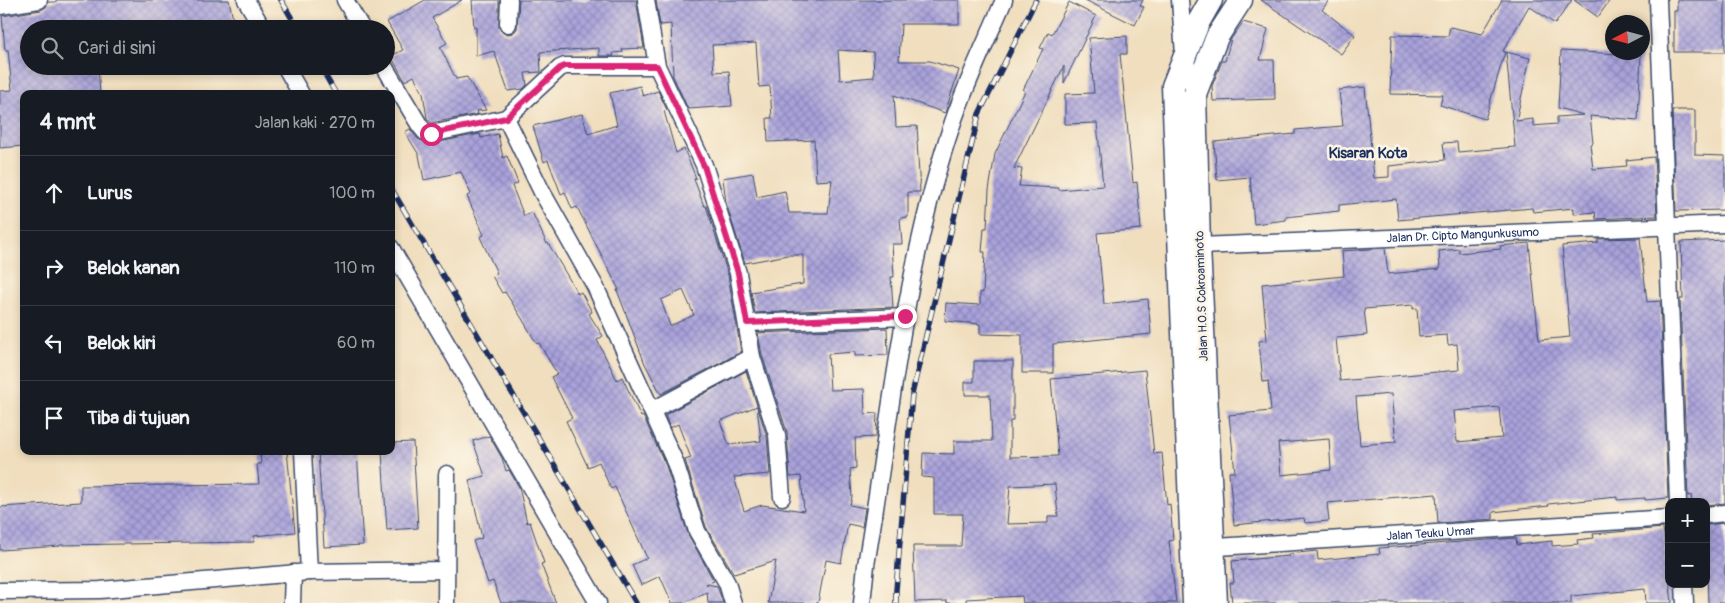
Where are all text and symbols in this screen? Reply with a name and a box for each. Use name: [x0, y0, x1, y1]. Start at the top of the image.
north arrow: [1605, 15, 1650, 60]
search box: [20, 20, 395, 75]
icon: search: [38, 34, 66, 62]
text: Cari di sini: [78, 36, 155, 60]
text: 4 mnt: [40, 109, 96, 136]
text: Jalan kaki · 270 m: [255, 113, 375, 133]
route start: [420, 123, 443, 146]
district label: Kisaran Kota: [1328, 144, 1408, 163]
icon: ahead: [40, 179, 68, 207]
text: Lurus: [87, 181, 132, 205]
text: 100 m: [329, 183, 375, 203]
street label: Jalan Dr. Cipto Mangunkusumo: [1386, 224, 1540, 246]
street label: Jalan H.O.S Cokroaminoto: [1192, 230, 1212, 362]
icon: right: [40, 254, 68, 282]
text: Belok kanan: [87, 256, 180, 280]
text: 110 m: [334, 258, 375, 278]
route end: [894, 305, 917, 328]
icon: left: [40, 329, 68, 357]
text: Belok kiri: [87, 331, 155, 355]
text: 60 m: [337, 333, 375, 353]
icon: arrive: [40, 404, 68, 432]
text: Tiba di tujuan: [87, 406, 190, 430]
map controls: [1665, 498, 1710, 588]
button: +: [1665, 498, 1710, 543]
street label: Jalan Teuku Umar: [1386, 523, 1476, 544]
button: −: [1665, 543, 1710, 588]

